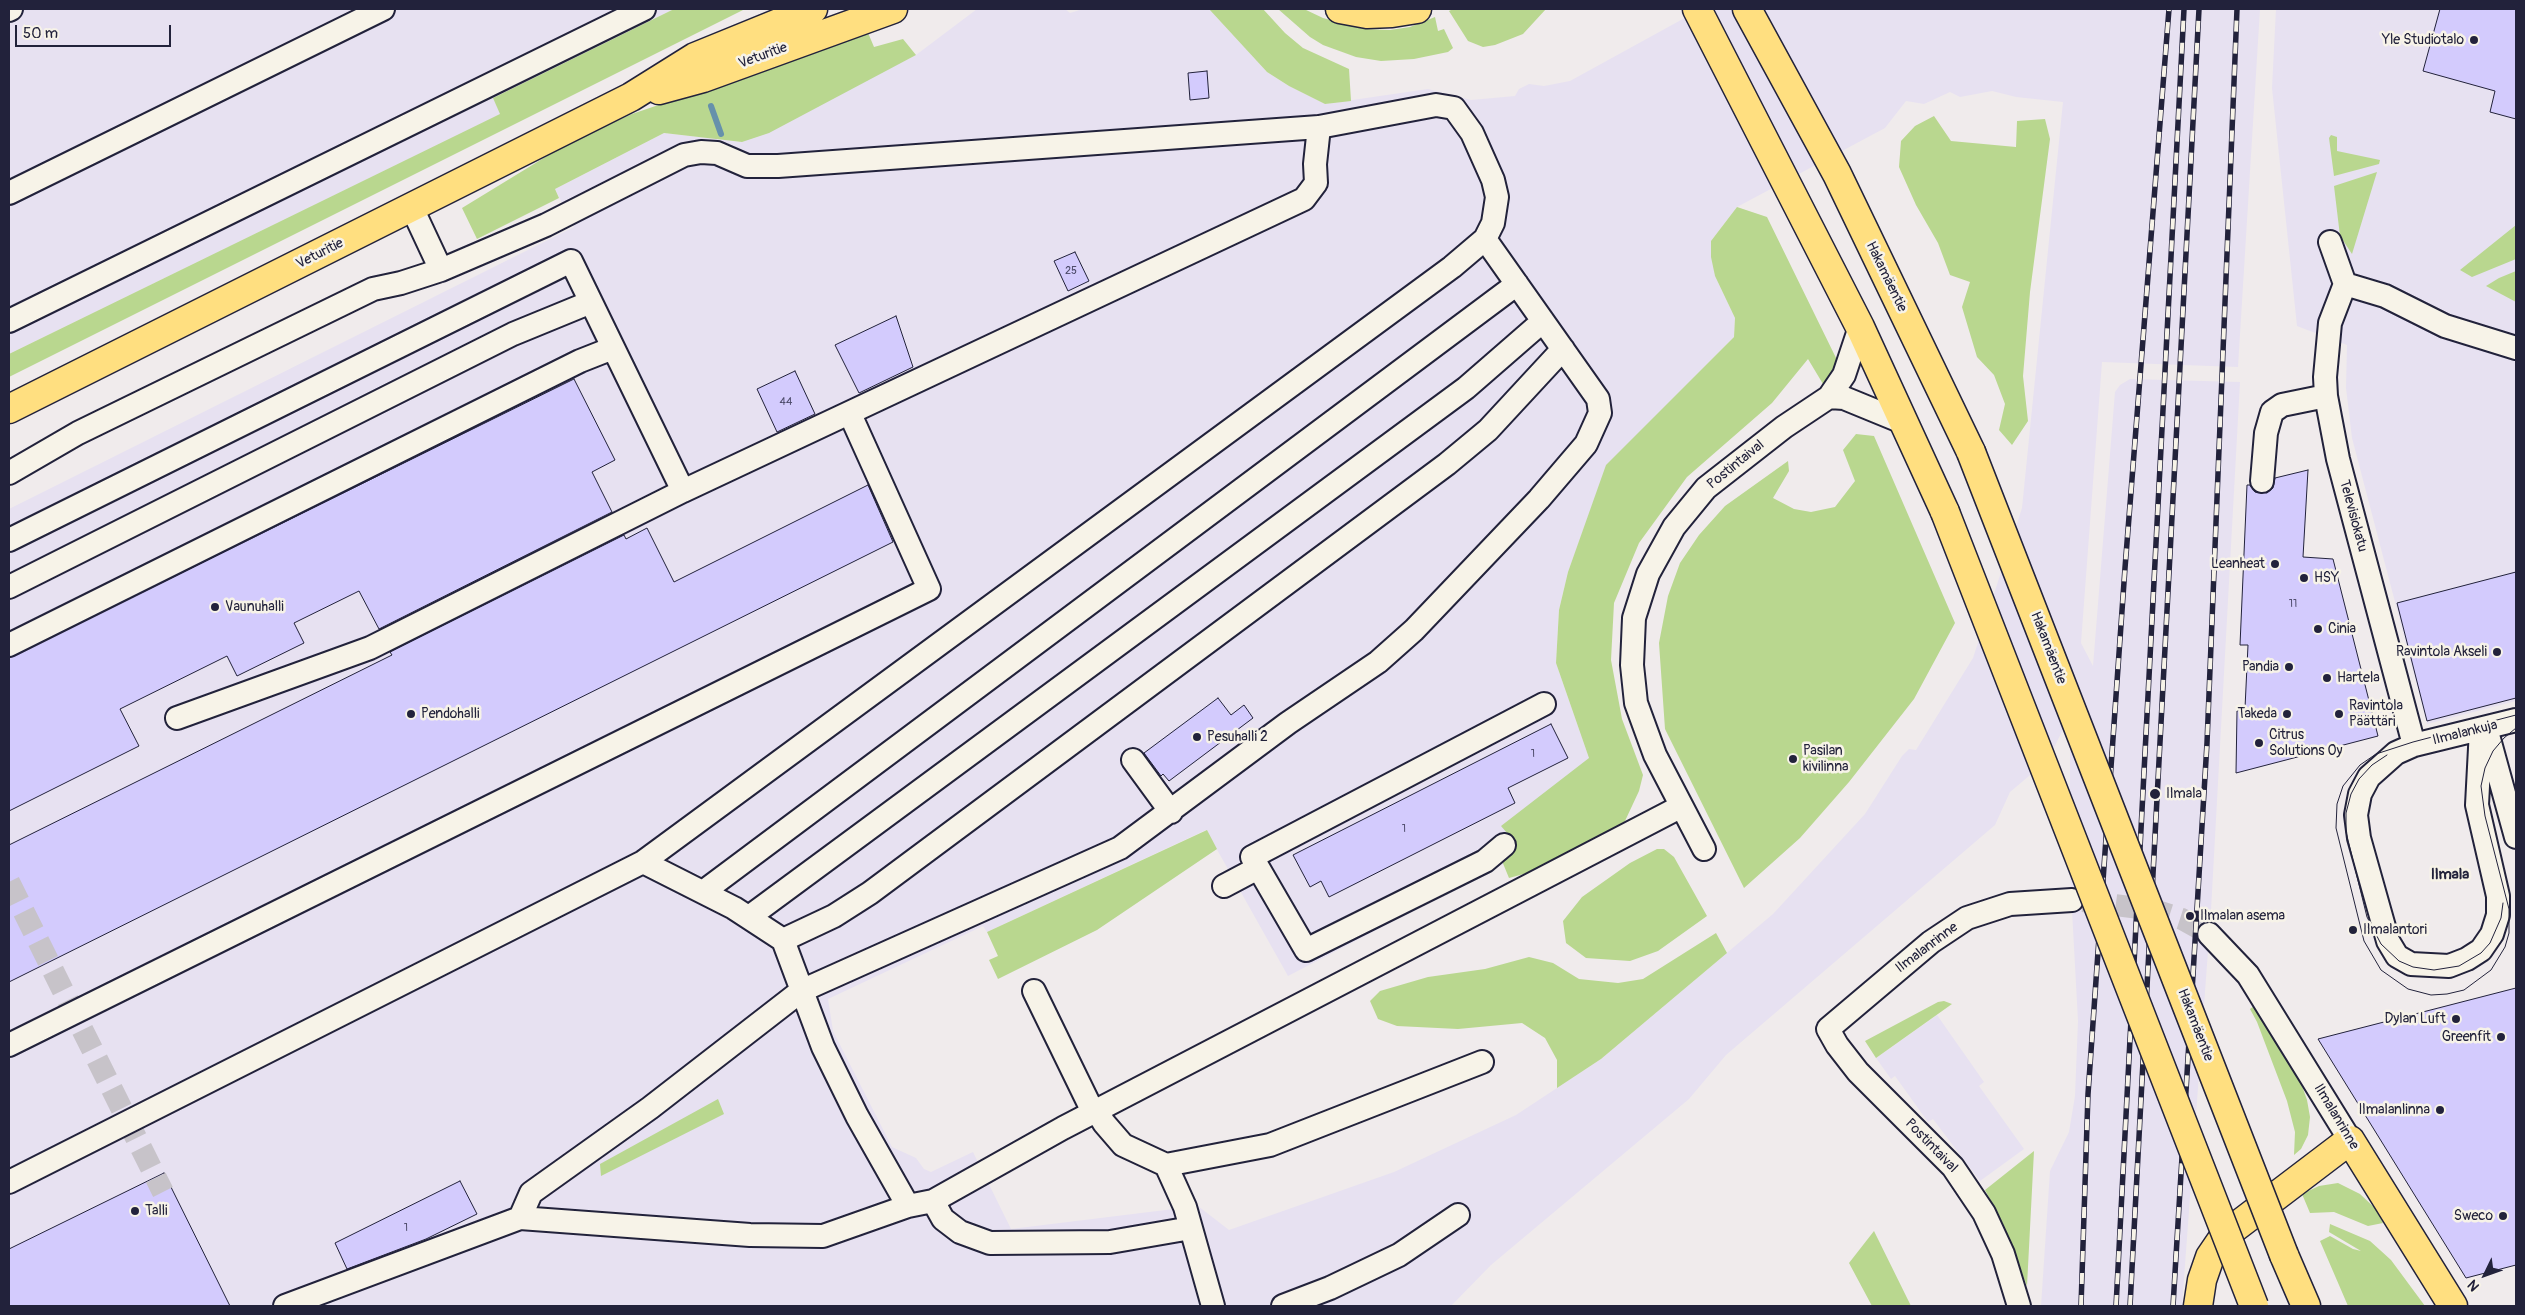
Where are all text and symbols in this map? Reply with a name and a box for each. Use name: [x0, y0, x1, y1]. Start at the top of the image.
scale bar: [18, 15, 174, 47]
text: 50 m: [23, 24, 58, 43]
place label: Yle Studiotalo: [2382, 32, 2464, 48]
marker: Yle Studiotalo: [2468, 34, 2480, 46]
street label: Veturitie: [736, 39, 790, 73]
street label: Veturitie: [294, 235, 346, 273]
street label: Hakamäentie: [1862, 239, 1910, 315]
house number: 25: [1065, 264, 1077, 278]
house number: 44: [780, 395, 792, 409]
street label: Postintaival: [1704, 437, 1768, 493]
street label: Televisiokatu: [2335, 478, 2371, 554]
place label: Leanheat: [2211, 556, 2265, 572]
marker: Leanheat: [2269, 558, 2281, 570]
place label: HSY: [2314, 570, 2339, 586]
marker: HSY: [2298, 572, 2310, 584]
house number: 11: [2289, 597, 2297, 611]
place label: Vaunuhalli: [225, 599, 284, 615]
marker: Vaunuhalli: [209, 601, 221, 613]
street label: Hakamäentie: [2026, 609, 2070, 687]
place label: Cinia: [2328, 621, 2356, 637]
marker: Cinia: [2312, 623, 2324, 635]
place label: Ravintola Akseli: [2396, 644, 2487, 660]
marker: Ravintola Akseli: [2491, 646, 2503, 658]
place label: Pandia: [2242, 659, 2279, 675]
marker: Pandia: [2283, 661, 2295, 673]
place label: Hartela: [2337, 670, 2380, 686]
marker: Hartela: [2321, 672, 2333, 684]
place label: Ravintola Päättäri: [2349, 698, 2403, 730]
place label: Pendohalli: [421, 706, 480, 722]
place label: Takeda: [2237, 706, 2277, 722]
marker: Pendohalli: [405, 708, 417, 720]
marker: Takeda: [2281, 708, 2293, 720]
marker: Ravintola Päättäri: [2333, 708, 2345, 720]
street label: Ilmalankuja: [2431, 717, 2499, 749]
place label: Citrus Solutions Oy: [2269, 727, 2342, 760]
place label: Pesuhalli 2: [1207, 729, 1268, 745]
marker: Pesuhalli 2: [1191, 731, 1203, 743]
marker: Citrus Solutions Oy: [2253, 737, 2265, 749]
place label: Pasilan kivilinna: [1803, 743, 1849, 776]
house number: 1: [1531, 747, 1535, 761]
marker: Pasilan kivilinna: [1787, 753, 1799, 765]
place label: Ilmala: [2166, 786, 2202, 802]
marker: Ilmala: [2148, 787, 2162, 801]
house number: 1: [1402, 822, 1406, 836]
district label: Ilmala: [2431, 866, 2469, 884]
place label: Ilmalan asema: [2200, 908, 2285, 924]
marker: Ilmalan asema: [2184, 910, 2196, 922]
street label: Ilmalanrinne: [1893, 919, 1961, 977]
place label: Ilmalantori: [2363, 922, 2427, 938]
marker: Ilmalantori: [2347, 924, 2359, 936]
street label: Hakamäentie: [2173, 986, 2217, 1064]
place label: Dylan Luft: [2385, 1011, 2446, 1027]
marker: Dylan Luft: [2450, 1013, 2462, 1025]
place label: Greenfit: [2442, 1029, 2491, 1045]
marker: Greenfit: [2495, 1031, 2507, 1043]
street label: Ilmalanrinne: [2310, 1081, 2362, 1153]
place label: Ilmalanlinna: [2358, 1102, 2430, 1118]
marker: Ilmalanlinna: [2434, 1104, 2446, 1116]
street label: Postintaival: [1901, 1116, 1961, 1176]
place label: Talli: [145, 1203, 168, 1219]
marker: Talli: [129, 1205, 141, 1217]
place label: Sweco: [2454, 1208, 2493, 1224]
marker: Sweco: [2497, 1210, 2509, 1222]
house number: 1: [404, 1221, 408, 1235]
north arrow: [2460, 1250, 2510, 1300]
text: N: [2464, 1276, 2483, 1295]

